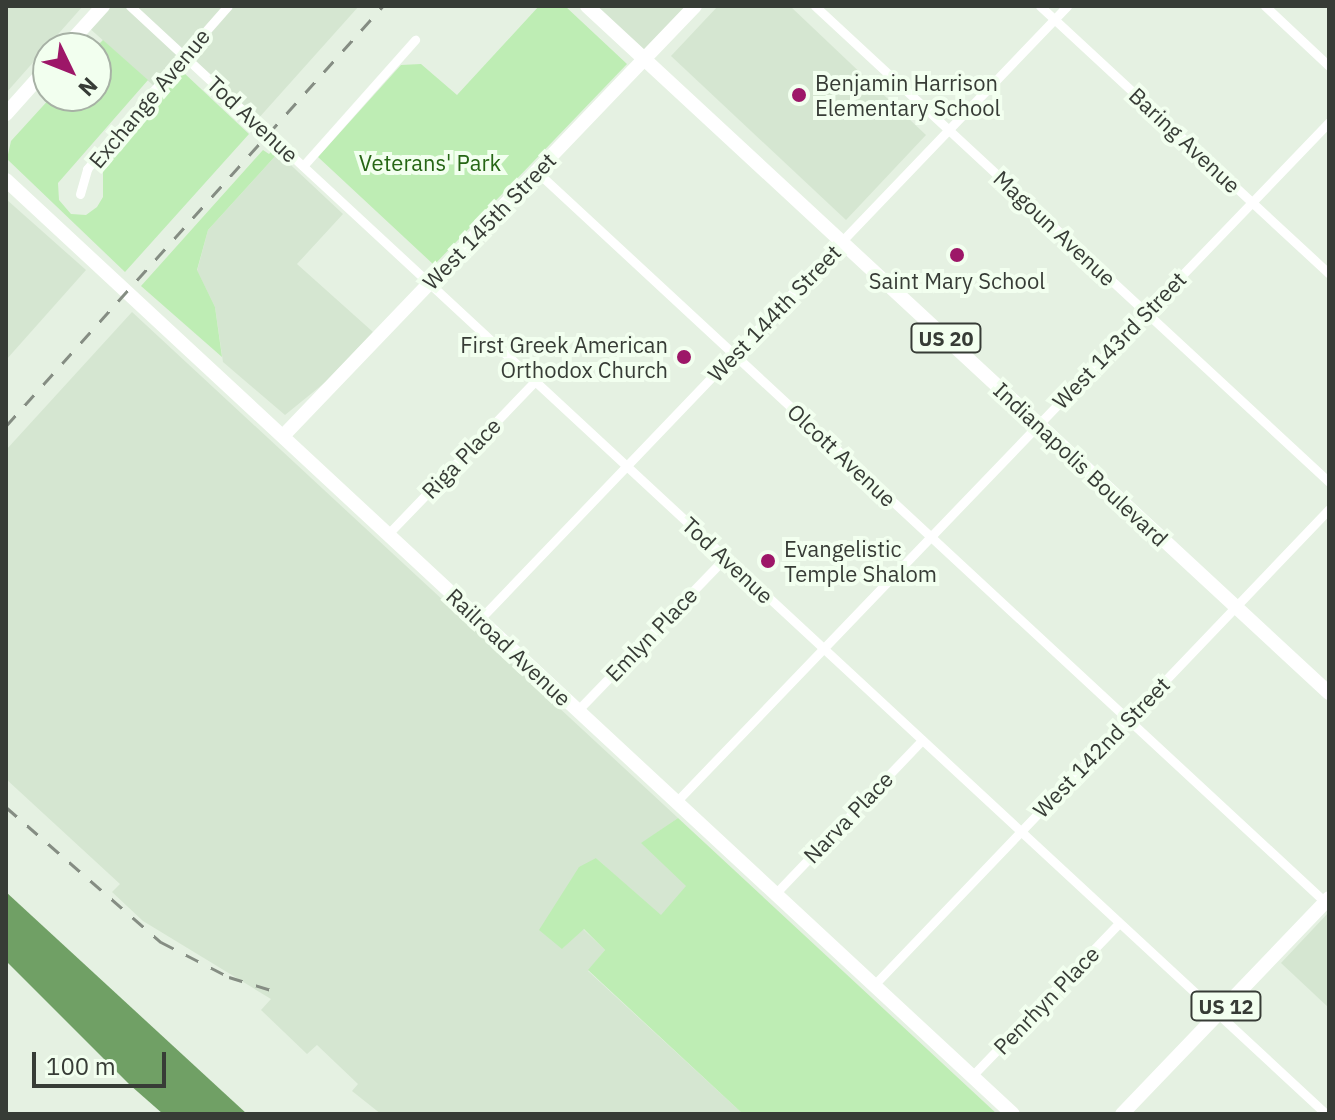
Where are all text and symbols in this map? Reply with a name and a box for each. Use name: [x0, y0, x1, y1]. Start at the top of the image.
street label: Exchange Avenue: [83, 23, 215, 173]
north arrow: [32, 32, 112, 112]
place label: Benjamin Harrison Elementary School: [815, 69, 1001, 120]
street label: Tod Avenue: [202, 70, 304, 168]
text: N: [72, 72, 104, 103]
street label: Baring Avenue: [1124, 82, 1246, 198]
marker: Benjamin Harrison Elementary School: [790, 86, 808, 104]
street label: West 145th Street: [417, 147, 561, 295]
park label: Veterans' Park: [359, 150, 501, 176]
street label: Magoun Avenue: [989, 165, 1121, 291]
street label: West 144th Street: [702, 239, 846, 387]
marker: Saint Mary School: [948, 246, 966, 264]
street label: West 143rd Street: [1047, 266, 1191, 414]
place label: Saint Mary School: [869, 268, 1045, 294]
road number: US 20: [910, 322, 982, 354]
place label: First Greek American Orthodox Church: [460, 331, 668, 382]
marker: First Greek American Orthodox Church: [675, 348, 693, 366]
street label: Indianapolis Boulevard: [989, 377, 1173, 551]
street label: Olcott Avenue: [782, 398, 902, 512]
street label: Riga Place: [416, 412, 506, 504]
street label: Tod Avenue: [677, 511, 779, 609]
place label: Evangelistic Temple Shalom: [784, 535, 937, 586]
marker: Evangelistic Temple Shalom: [759, 552, 777, 570]
street label: Emlyn Place: [600, 581, 702, 687]
street label: Railroad Avenue: [441, 583, 577, 711]
street label: West 142nd Street: [1027, 671, 1175, 823]
street label: Narva Place: [798, 766, 898, 868]
street label: Penrhyn Place: [988, 940, 1104, 1060]
road number: US 12: [1190, 990, 1262, 1022]
scale bar: [36, 1036, 170, 1086]
text: 100 m: [46, 1050, 116, 1082]

